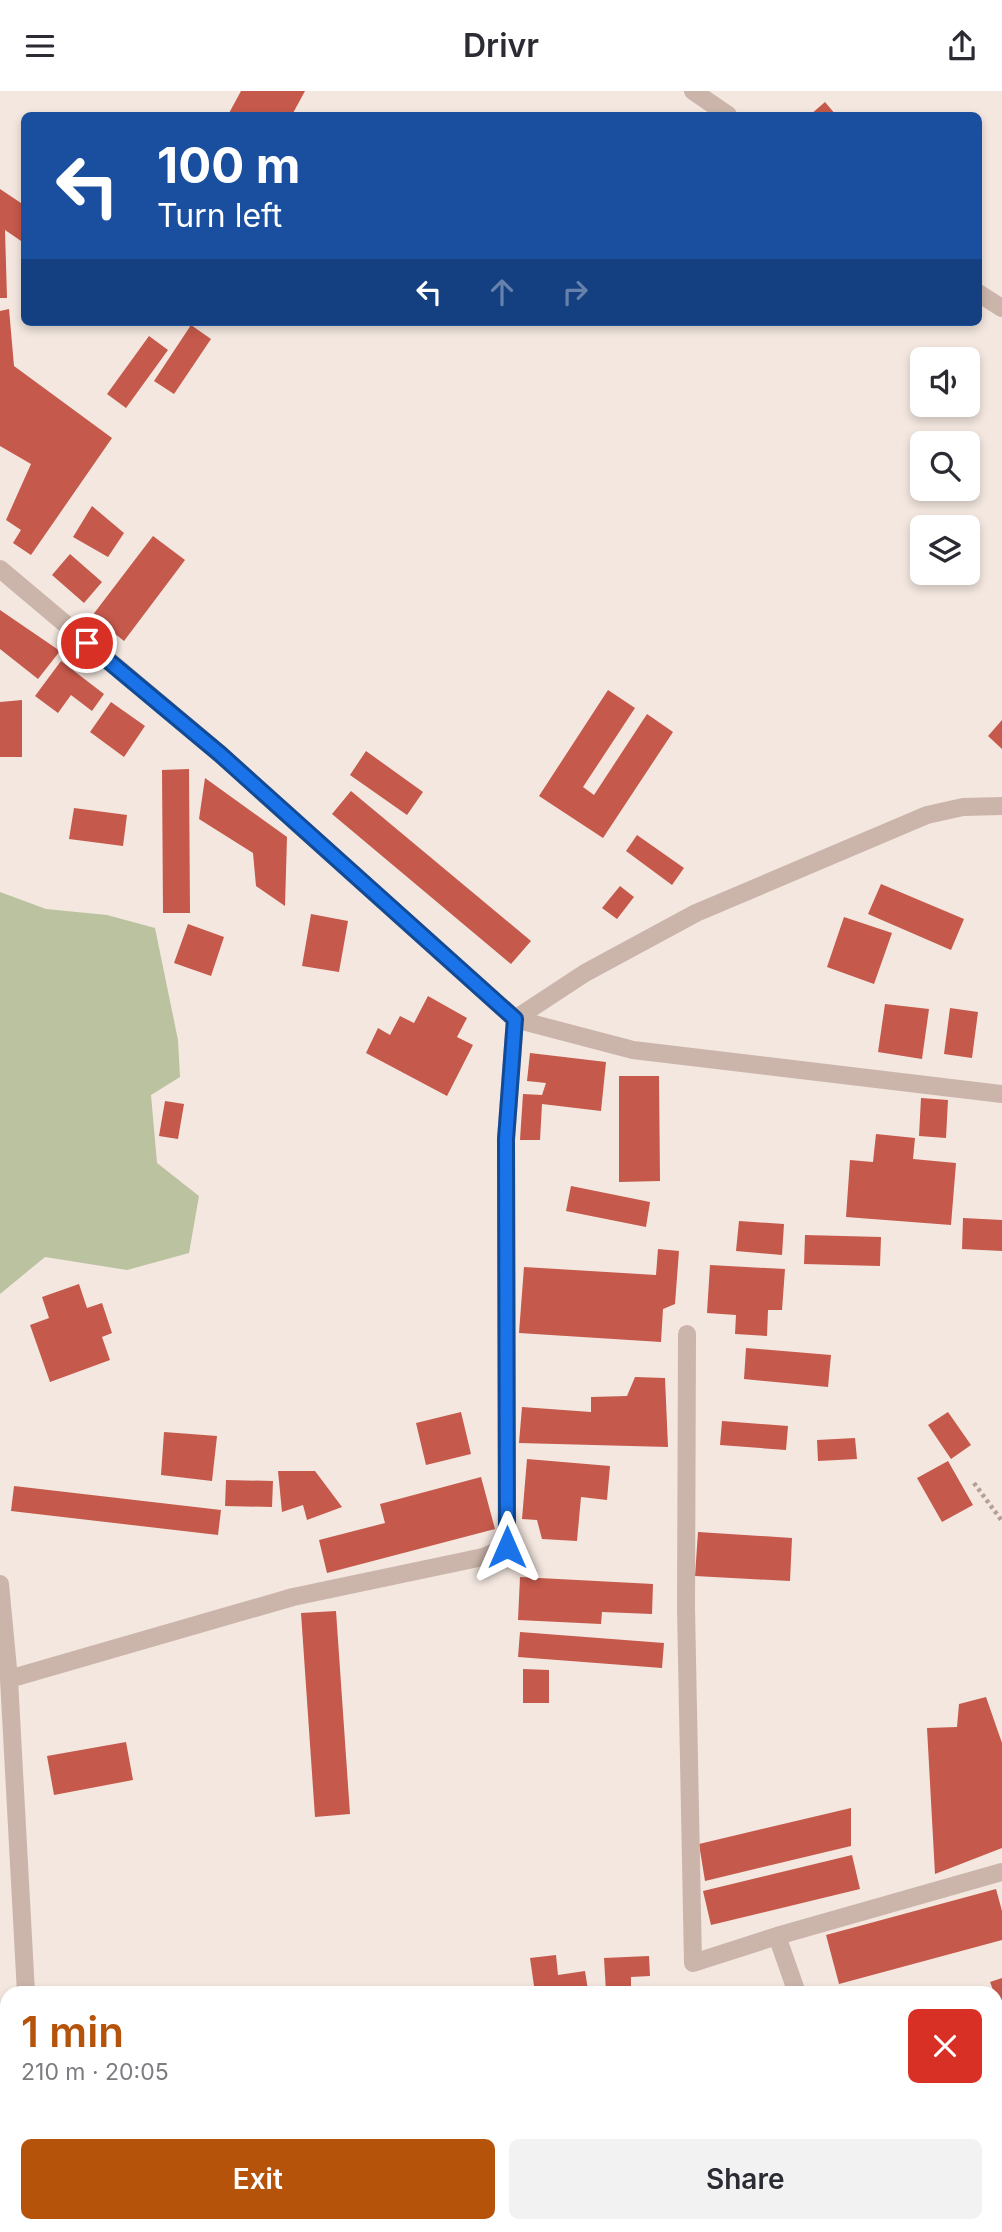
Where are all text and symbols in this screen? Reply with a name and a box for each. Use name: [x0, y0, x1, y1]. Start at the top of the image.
text: Drivr: [463, 26, 539, 65]
icon: menu: [21, 27, 59, 65]
icon: share: [943, 27, 981, 65]
text: 100 m: [157, 136, 301, 195]
icon: left: [42, 140, 133, 231]
text: Turn left: [157, 196, 282, 235]
icon: left: [410, 273, 448, 311]
icon: ahead: [483, 273, 521, 311]
icon: right: [556, 273, 594, 311]
map controls: [910, 347, 980, 585]
button: sound: [910, 347, 980, 417]
button: search: [910, 431, 980, 501]
button: layers: [910, 515, 980, 585]
pin: [57, 613, 117, 673]
icon: arrive: [68, 624, 106, 662]
position arrow: [470, 1510, 544, 1584]
text: 1 min: [21, 2006, 124, 2057]
button: close: [908, 2009, 982, 2083]
text: 210 m · 20:05: [21, 2058, 169, 2086]
button: Exit: [21, 2139, 495, 2219]
button: Share: [509, 2139, 982, 2219]

